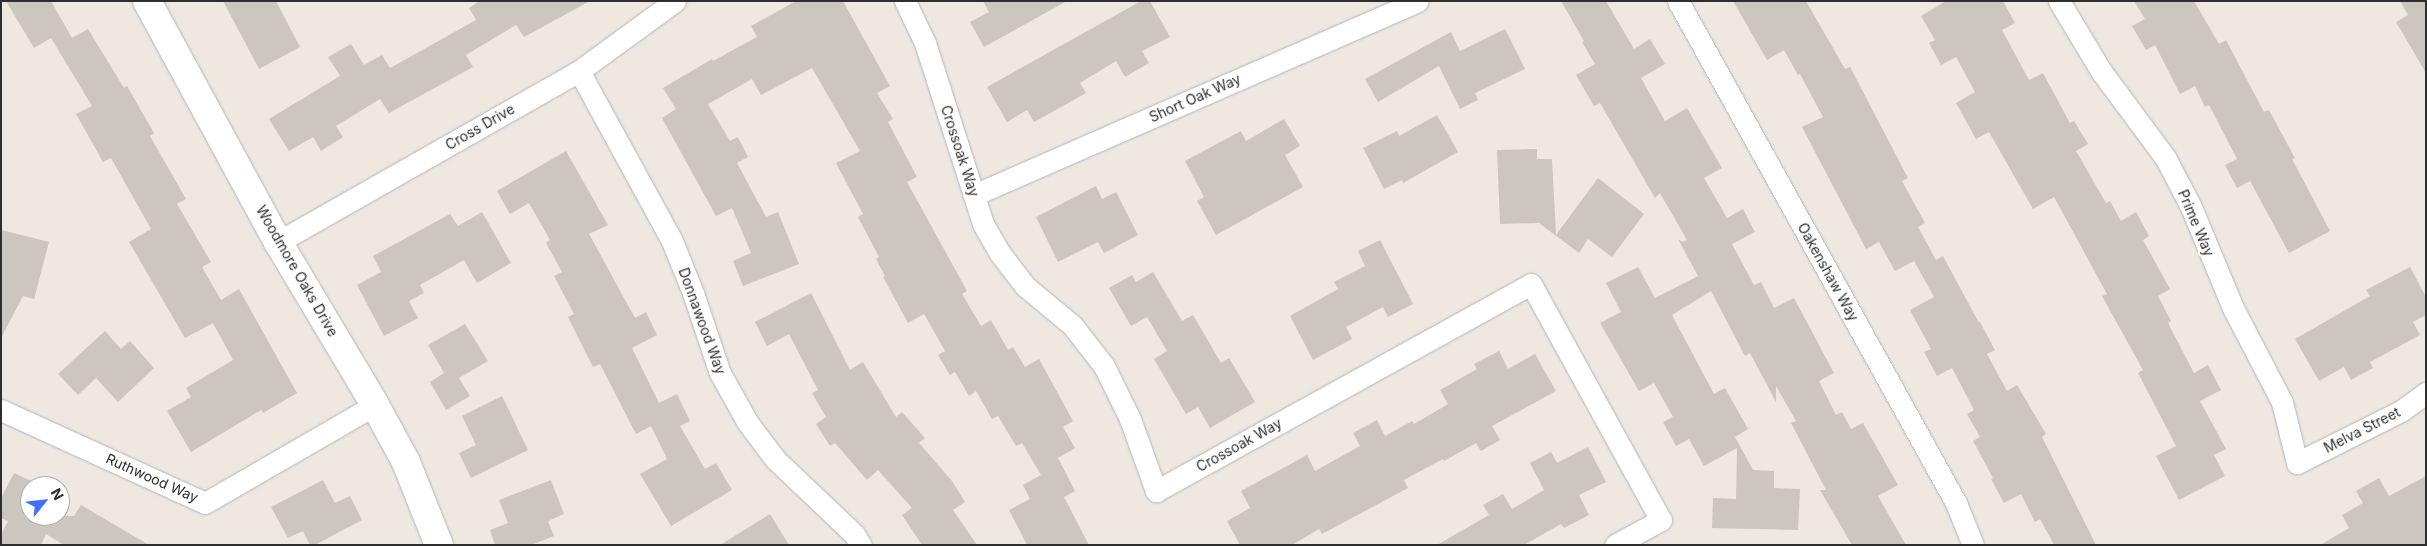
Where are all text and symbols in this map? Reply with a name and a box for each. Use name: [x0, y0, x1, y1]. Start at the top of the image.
street label: Short Oak Way: [1147, 70, 1243, 126]
street label: Cross Drive: [442, 100, 518, 154]
street label: Crossoak Way: [937, 103, 983, 199]
street label: Prime Way: [2174, 187, 2218, 259]
street label: Woodmore Oaks Drive: [253, 202, 341, 340]
street label: Oakenshaw Way: [1794, 220, 1862, 324]
street label: Donnawood Way: [675, 265, 729, 377]
street label: Melva Street: [2321, 404, 2403, 456]
street label: Crossoak Way: [1193, 415, 1285, 475]
street label: Ruthwood Way: [103, 450, 201, 506]
north arrow: [20, 476, 70, 526]
text: N: [48, 485, 68, 503]

